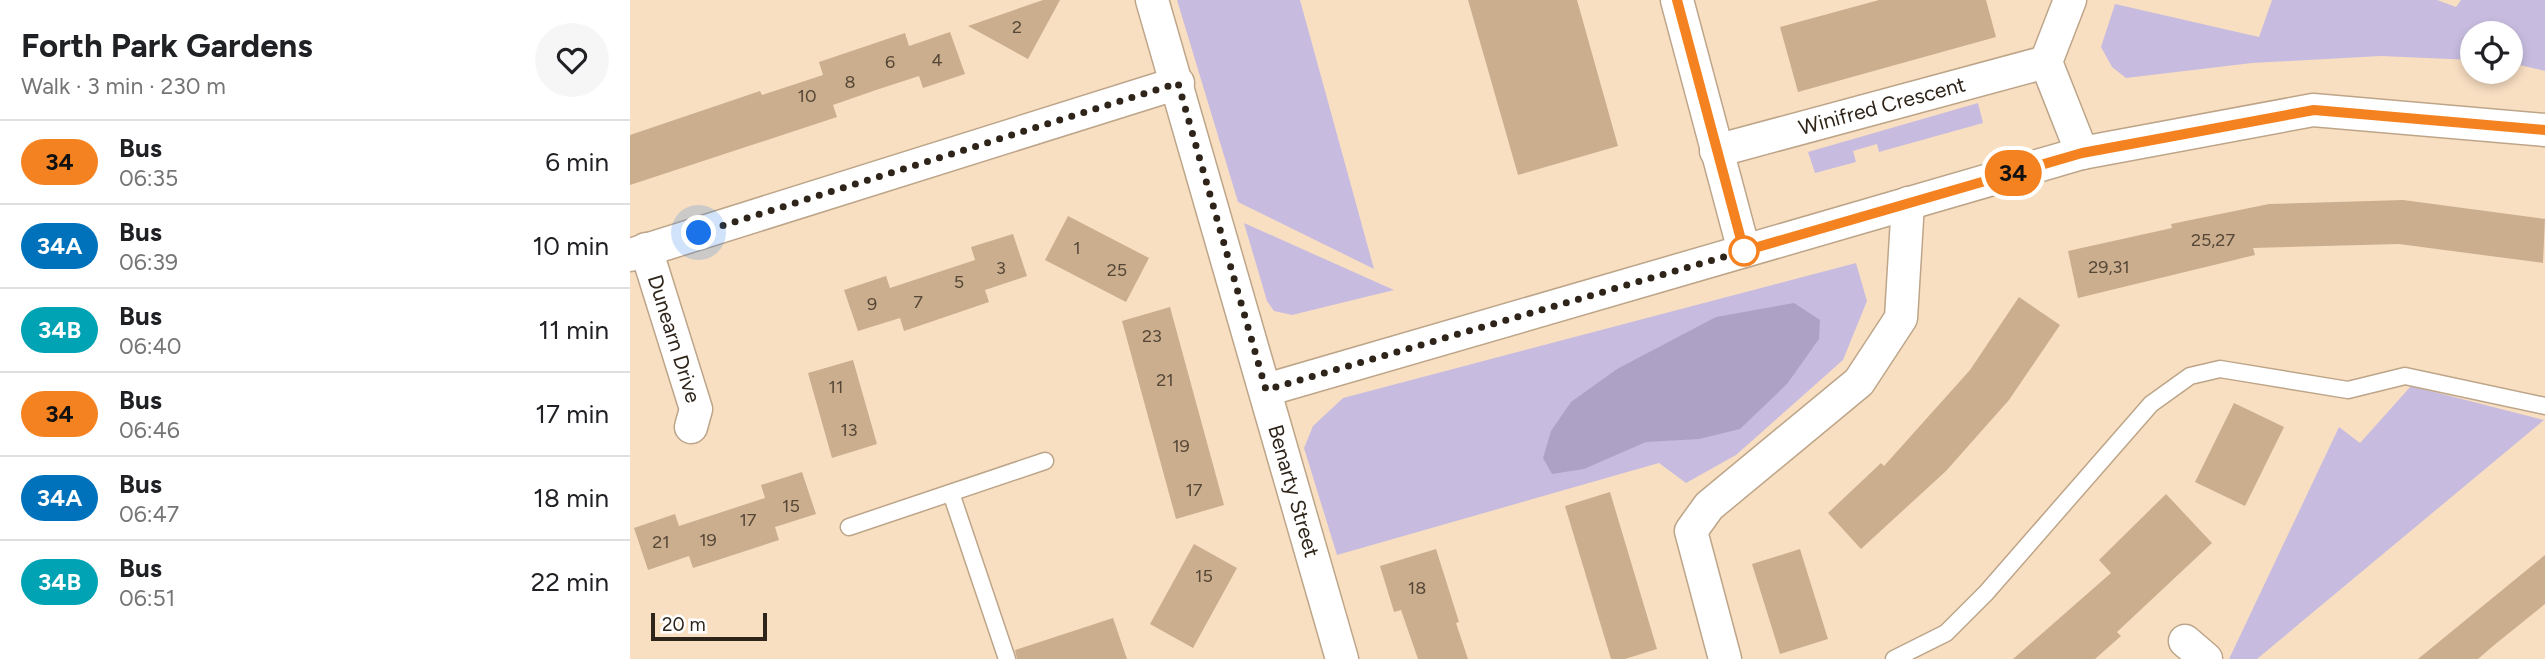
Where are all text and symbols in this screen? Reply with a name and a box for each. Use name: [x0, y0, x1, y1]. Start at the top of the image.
house number: 2: [1012, 16, 1022, 38]
map controls: [2460, 21, 2523, 84]
button: locate: [2460, 21, 2523, 84]
button: heart: [535, 23, 609, 97]
text: Forth Park Gardens: [21, 26, 313, 65]
house number: 4: [931, 49, 943, 71]
house number: 6: [885, 51, 895, 73]
house number: 8: [844, 71, 856, 93]
street label: Winifred Crescent: [1796, 71, 1968, 140]
text: Walk · 3 min · 230 m: [21, 72, 226, 100]
house number: 10: [798, 85, 816, 107]
text: Bus: [119, 132, 162, 164]
text: 6 min: [545, 146, 609, 178]
text: 34: [45, 147, 74, 176]
line badge: 34: [1982, 150, 2044, 196]
text: 34: [1999, 158, 2027, 187]
text: 06:35: [119, 164, 178, 192]
your location: [681, 215, 716, 250]
text: Bus: [119, 216, 162, 248]
house number: 25,27: [2191, 229, 2235, 251]
text: 10 min: [533, 230, 609, 262]
text: 34A: [37, 231, 82, 260]
unlabelled marker: [1729, 236, 1759, 266]
house number: 1: [1073, 237, 1081, 259]
text: 06:39: [119, 248, 178, 276]
house number: 29,31: [2088, 256, 2130, 278]
house number: 3: [996, 257, 1006, 279]
house number: 25: [1107, 259, 1127, 281]
house number: 5: [954, 271, 964, 293]
street label: Dunearn Drive: [643, 272, 706, 406]
house number: 7: [913, 291, 923, 313]
house number: 9: [867, 293, 877, 315]
text: Bus: [119, 300, 162, 332]
text: 11 min: [538, 314, 609, 346]
text: 34B: [38, 315, 81, 344]
house number: 23: [1142, 325, 1162, 347]
text: 06:40: [119, 332, 182, 360]
house number: 21: [1156, 369, 1174, 391]
house number: 11: [829, 376, 843, 398]
text: Bus: [119, 384, 162, 416]
text: 17 min: [535, 398, 609, 430]
text: 34: [45, 399, 74, 428]
text: 06:46: [119, 416, 180, 444]
house number: 13: [840, 419, 858, 441]
street label: Benarty Street: [1263, 422, 1325, 560]
house number: 19: [1172, 435, 1190, 457]
text: Bus: [119, 468, 162, 500]
house number: 17: [1185, 479, 1203, 501]
text: 18 min: [533, 482, 609, 514]
text: 34A: [37, 483, 82, 512]
house number: 15: [782, 495, 800, 517]
text: 06:47: [119, 500, 179, 528]
house number: 17: [739, 509, 757, 531]
house number: 19: [699, 529, 717, 551]
house number: 21: [652, 531, 670, 553]
text: Bus: [119, 552, 162, 584]
house number: 15: [1195, 565, 1213, 587]
text: 22 min: [531, 566, 609, 598]
text: 34B: [38, 567, 81, 596]
house number: 18: [1408, 577, 1426, 599]
text: 06:51: [119, 584, 175, 612]
scale bar: [651, 610, 766, 642]
text: 20 m: [662, 613, 706, 636]

